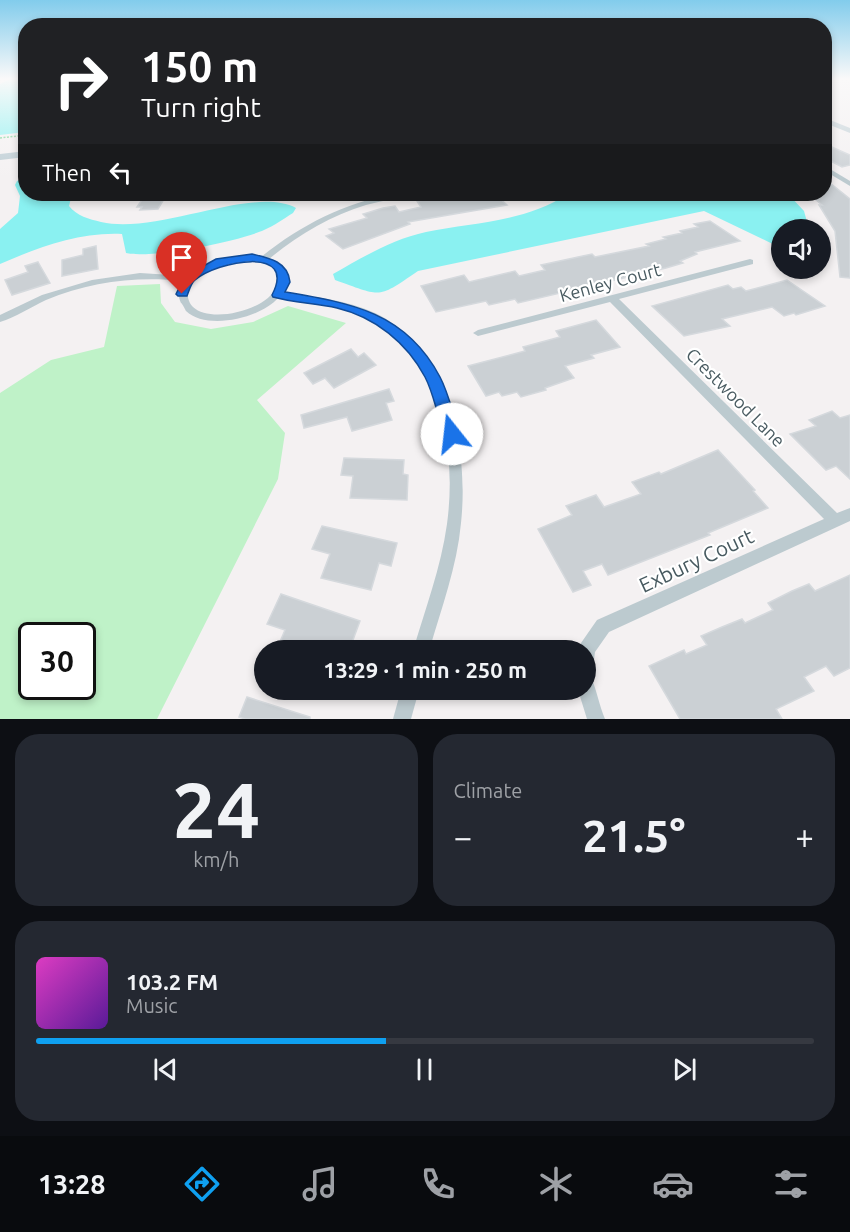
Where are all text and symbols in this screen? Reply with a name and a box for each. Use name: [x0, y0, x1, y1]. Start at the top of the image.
icon: right: [42, 42, 120, 120]
text: 150 m: [141, 43, 258, 90]
text: Turn right: [141, 92, 261, 122]
icon: left: [104, 156, 137, 189]
text: Then: [42, 160, 92, 185]
map controls: [771, 219, 831, 279]
button: sound: [771, 219, 831, 279]
pin: [156, 232, 207, 294]
icon: arrive: [165, 241, 198, 274]
street label: Kenley Court: [557, 259, 663, 305]
street label: Crestwood Lane: [683, 344, 789, 450]
position arrow: [420, 402, 484, 466]
street label: Exbury Court: [635, 523, 757, 597]
speed limit sign: 30: [18, 622, 96, 700]
text: 13:29 · 1 min · 250 m: [323, 657, 527, 682]
text: 24: [172, 765, 260, 853]
text: Climate: [454, 779, 522, 802]
text: 21.5°: [582, 810, 685, 861]
text: −: [454, 818, 472, 855]
text: +: [795, 818, 814, 855]
text: km/h: [193, 848, 239, 871]
text: 103.2 FM: [126, 969, 218, 994]
text: Music: [126, 994, 178, 1017]
icon: previous: [149, 1053, 182, 1086]
icon: pause: [408, 1053, 441, 1086]
icon: next: [668, 1053, 701, 1086]
icon: directions: [181, 1163, 223, 1205]
icon: music: [299, 1163, 341, 1205]
icon: phone: [417, 1163, 459, 1205]
icon: climate: [535, 1163, 577, 1205]
icon: car: [652, 1163, 694, 1205]
icon: filters: [770, 1163, 812, 1205]
text: 13:28: [38, 1169, 105, 1199]

